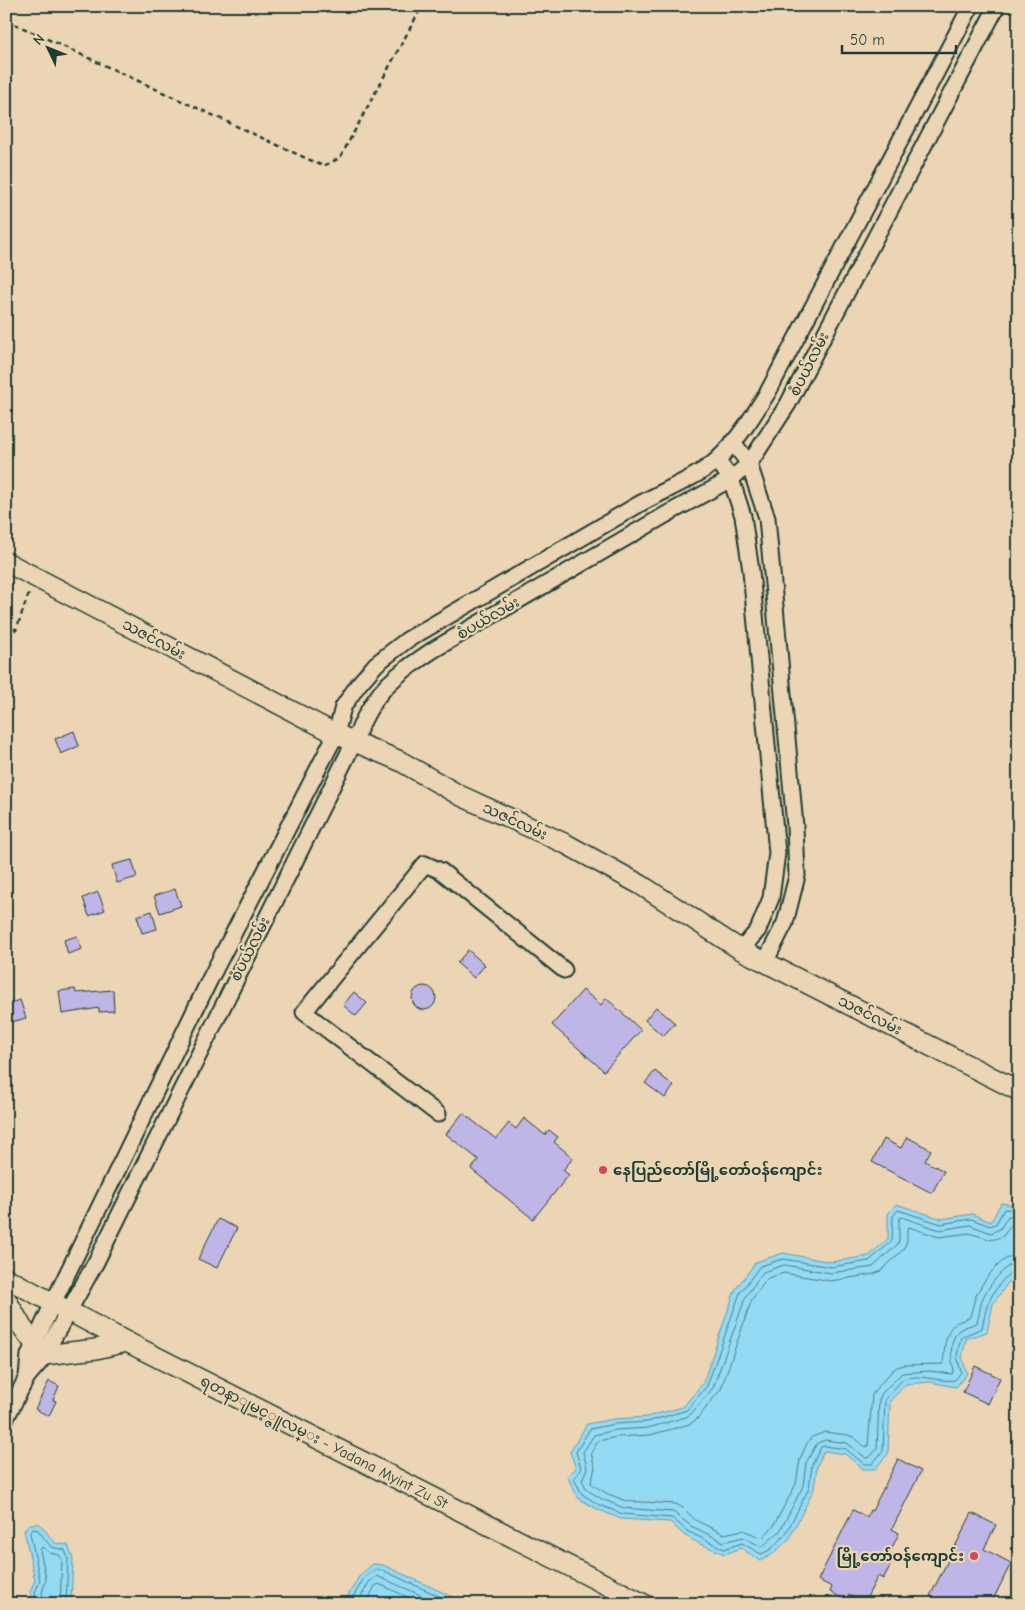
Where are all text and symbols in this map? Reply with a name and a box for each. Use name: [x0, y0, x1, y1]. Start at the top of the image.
north arrow: [22, 22, 72, 72]
scale bar: [842, 22, 956, 54]
text: N: [30, 30, 48, 49]
text: 50 m: [850, 31, 885, 49]
street label: စံပယ်လမ်း: [784, 329, 833, 399]
street label: စံပယ်လမ်း: [453, 592, 523, 643]
street label: သဇင်လမ်း: [119, 614, 189, 663]
street label: သဇင်လမ်း: [480, 797, 551, 844]
street label: စံပယ်လမ်း: [225, 914, 274, 984]
street label: သဇင်လမ်း: [835, 990, 905, 1039]
place label: နေပြည်တော်မြို့တော်ဝန်ကျောင်း: [613, 1160, 822, 1182]
marker: နေပြည်တော်မြို့တော်ဝန်ကျောင်း: [597, 1164, 609, 1176]
street label: ရတနာျမင့္ဇူလမ္း - Yadana Myint Zu St: [196, 1372, 451, 1516]
place label: မြို့တော်ဝန်ကျောင်း: [836, 1546, 964, 1568]
marker: မြို့တော်ဝန်ကျောင်း: [968, 1550, 980, 1562]

